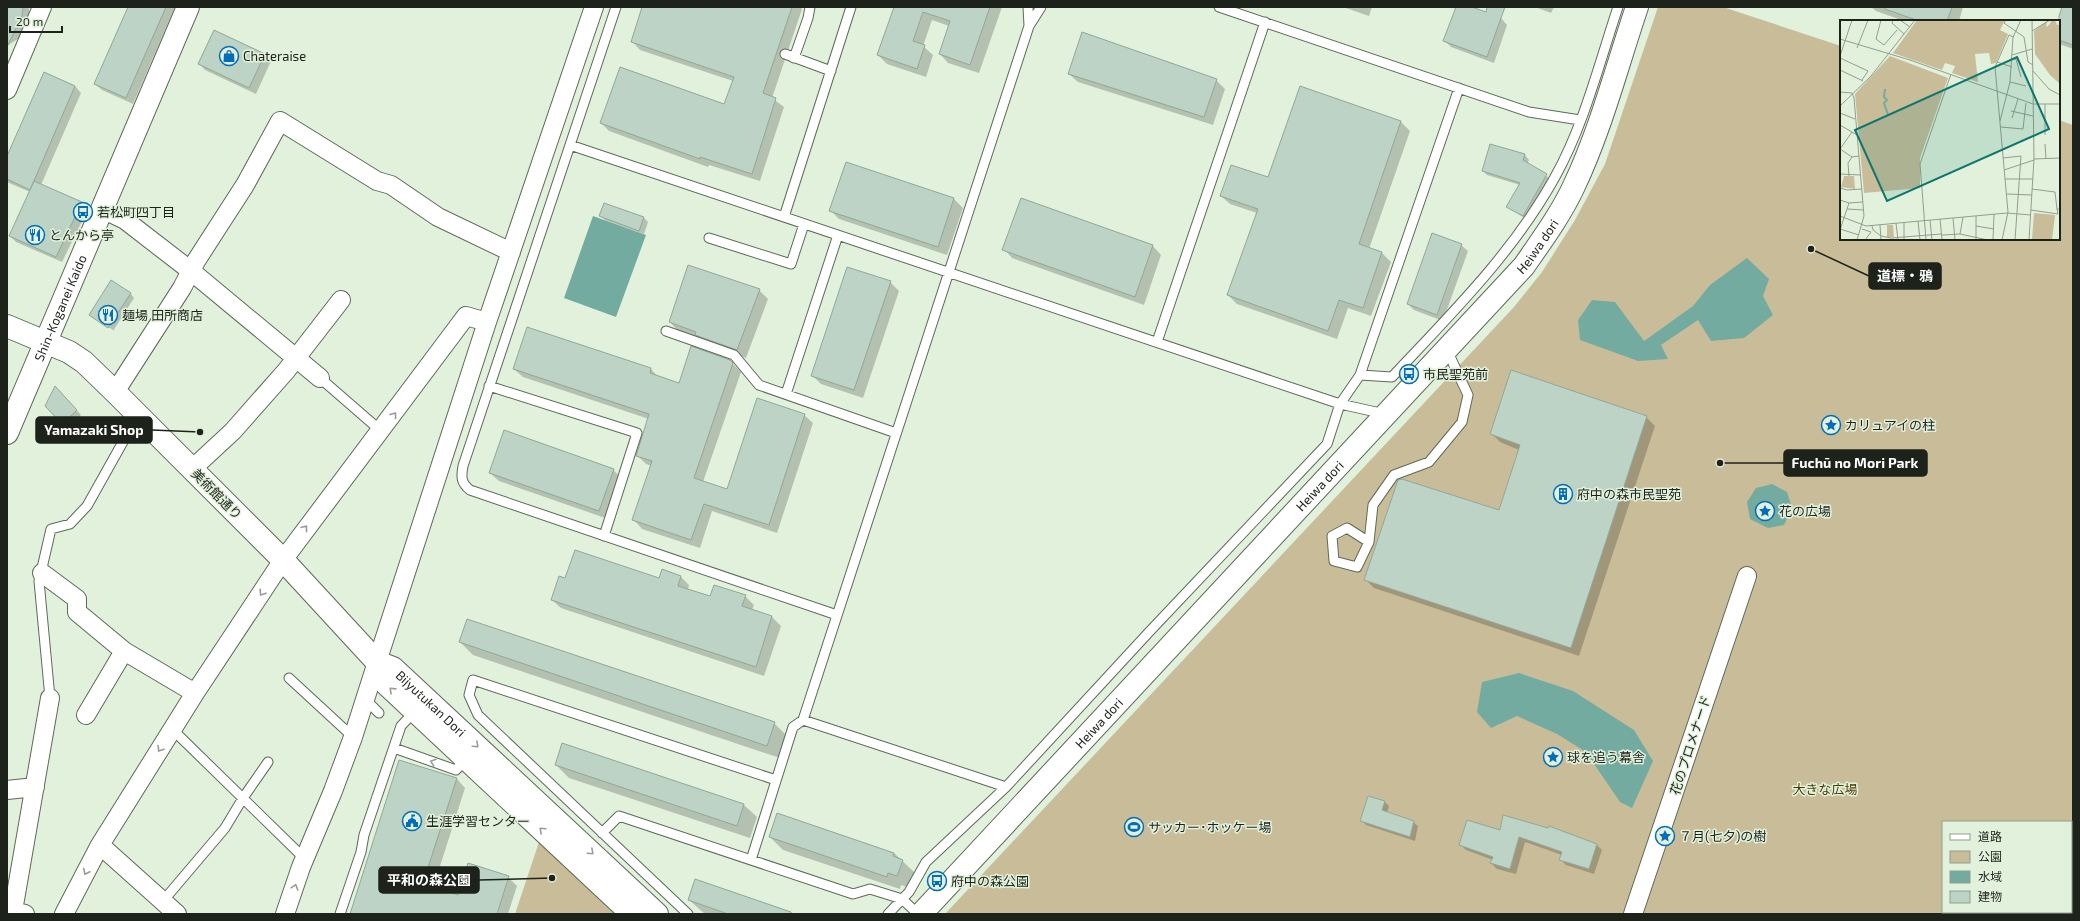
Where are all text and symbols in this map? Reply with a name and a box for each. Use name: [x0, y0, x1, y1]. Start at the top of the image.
scale bar: [10, 8, 62, 34]
text: 20 m: [16, 14, 43, 28]
inset map: [1840, 20, 2060, 240]
shop icon: Chateraise: [218, 45, 240, 67]
place label: Chateraise: [243, 48, 306, 64]
bus stop icon: 若松町四丁目: [72, 201, 94, 223]
place label: 若松町四丁目: [97, 204, 175, 220]
street label: Heiwa dori: [1513, 216, 1562, 277]
restaurant icon: とんから亭: [24, 224, 46, 246]
place label: とんから亭: [49, 227, 114, 243]
street label: Shin-Koganei Kaido: [30, 252, 90, 364]
callout: 道標・鴉: [1869, 263, 1941, 289]
text: 道標・鴉: [1877, 267, 1933, 284]
restaurant icon: 麺場 田所商店: [97, 304, 119, 326]
place label: 麺場 田所商店: [122, 307, 203, 323]
bus stop icon: 市民聖苑前: [1398, 363, 1420, 385]
place label: 市民聖苑前: [1423, 366, 1488, 382]
one-way arrow: [389, 412, 396, 419]
place icon: カリュアイの柱: [1820, 414, 1842, 436]
callout: Yamazaki Shop: [36, 417, 152, 443]
place label: カリュアイの柱: [1845, 417, 1935, 433]
text: Yamazaki Shop: [44, 421, 144, 438]
callout: Fuchū no Mori Park: [1784, 450, 1927, 476]
text: Fuchū no Mori Park: [1792, 454, 1919, 471]
street label: Heiwa dori: [1292, 457, 1347, 514]
street label: 美術館通り: [188, 465, 246, 523]
building icon: 府中の森市民聖苑: [1552, 483, 1574, 505]
place label: 府中の森市民聖苑: [1577, 486, 1681, 502]
place icon: 花の広場: [1754, 500, 1776, 522]
place label: 花の広場: [1779, 503, 1831, 519]
one-way arrow: [300, 526, 307, 533]
one-way arrow: [259, 589, 266, 596]
street label: Bijyutukan Dori: [393, 667, 469, 740]
one-way arrow: [389, 687, 397, 694]
street label: 花のプロメナード: [1666, 693, 1714, 797]
street label: Heiwa dori: [1072, 694, 1126, 751]
one-way arrow: [471, 740, 478, 747]
one-way arrow: [157, 745, 165, 752]
place icon: 球を追う幕舎: [1542, 746, 1564, 768]
place label: 球を追う幕舎: [1567, 749, 1645, 765]
one-way arrow: [430, 758, 437, 767]
park label: 大きな広場: [1792, 781, 1858, 797]
public building icon: 生涯学習センター: [401, 810, 423, 832]
place label: 生涯学習センター: [426, 813, 530, 829]
sports icon: サッカー･ホッケー場: [1123, 816, 1145, 838]
place label: サッカー･ホッケー場: [1148, 819, 1272, 835]
legend: [1942, 821, 2072, 913]
place icon: ７月(七夕)の樹: [1654, 825, 1676, 847]
one-way arrow: [539, 827, 547, 835]
place label: ７月(七夕)の樹: [1679, 828, 1766, 844]
text: 道路: [1978, 829, 2002, 843]
one-way arrow: [586, 848, 594, 855]
text: 公園: [1978, 849, 2002, 863]
callout: 平和の森公園: [379, 867, 479, 893]
one-way arrow: [83, 868, 91, 875]
text: 水域: [1978, 869, 2002, 883]
bus stop icon: 府中の森公園: [926, 870, 948, 892]
text: 平和の森公園: [387, 871, 471, 888]
place label: 府中の森公園: [951, 873, 1029, 889]
one-way arrow: [290, 883, 299, 890]
text: 建物: [1978, 889, 2002, 903]

